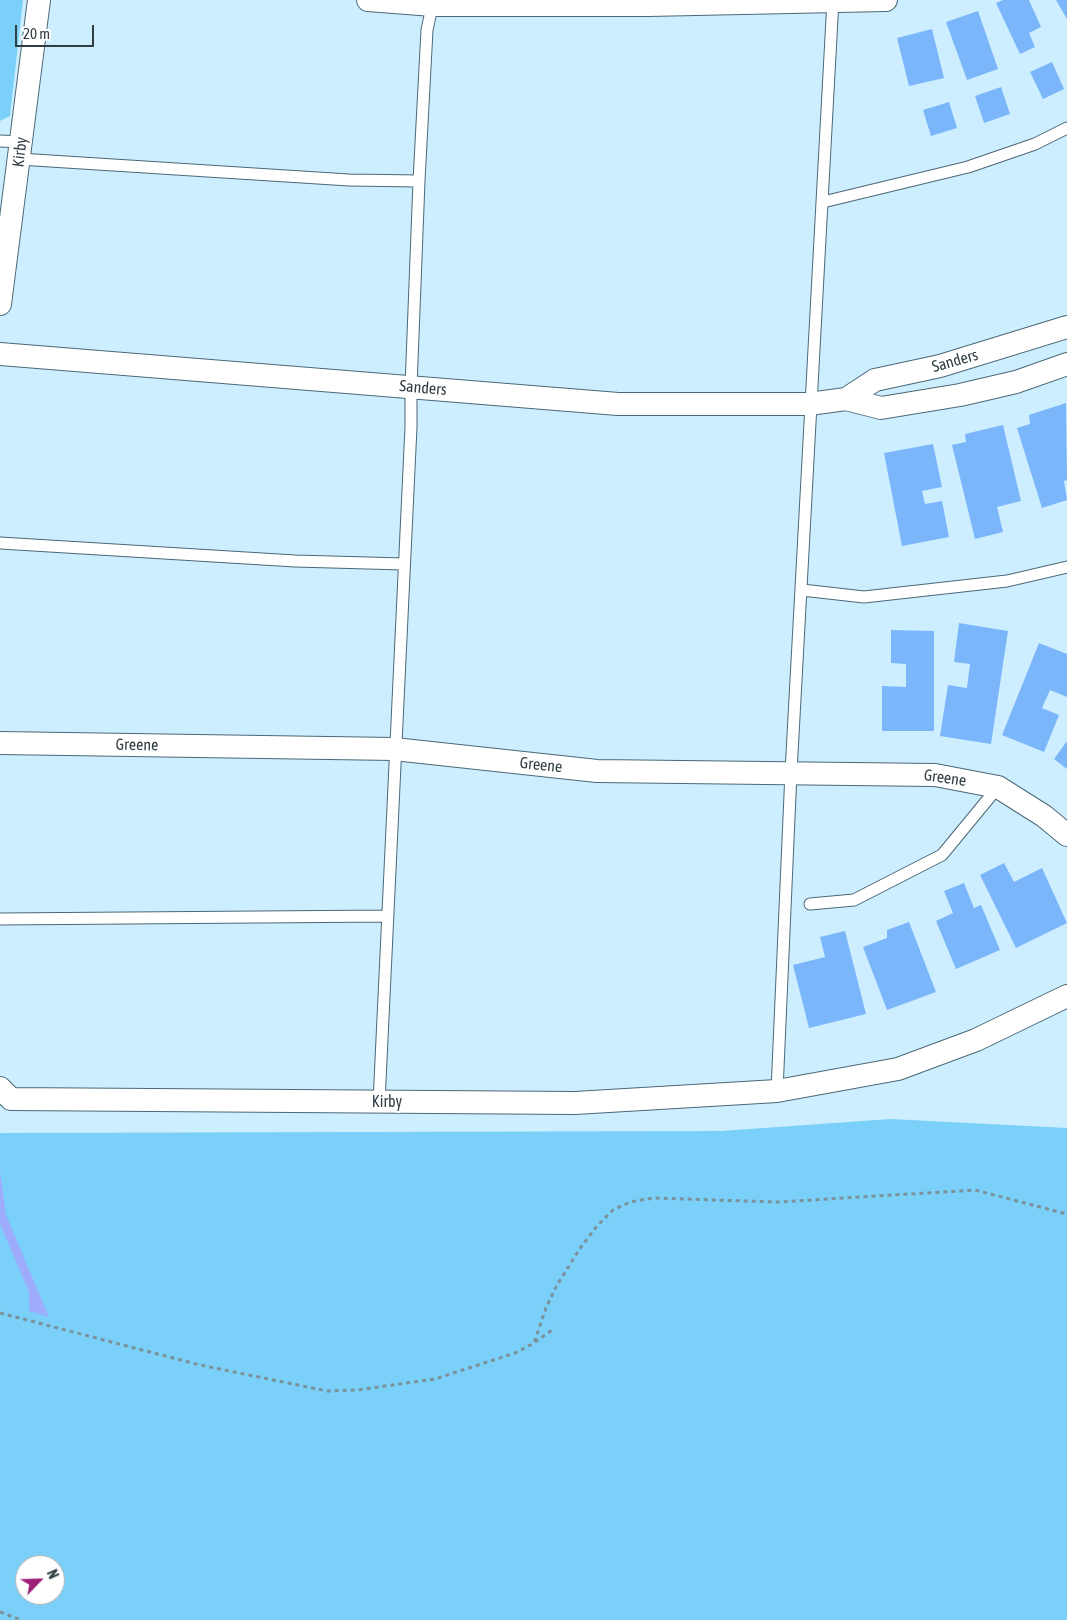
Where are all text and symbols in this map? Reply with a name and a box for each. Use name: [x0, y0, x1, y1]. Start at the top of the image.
scale bar: [18, 15, 96, 47]
text: 20 m: [23, 25, 50, 42]
street label: Kirby: [9, 136, 31, 168]
street label: Sanders: [930, 345, 980, 377]
street label: Sanders: [399, 376, 447, 400]
street label: Greene: [115, 735, 159, 755]
street label: Greene: [519, 753, 563, 777]
street label: Greene: [923, 766, 967, 790]
street label: Kirby: [372, 1092, 402, 1112]
north arrow: [15, 1555, 65, 1605]
text: N: [44, 1567, 62, 1581]

